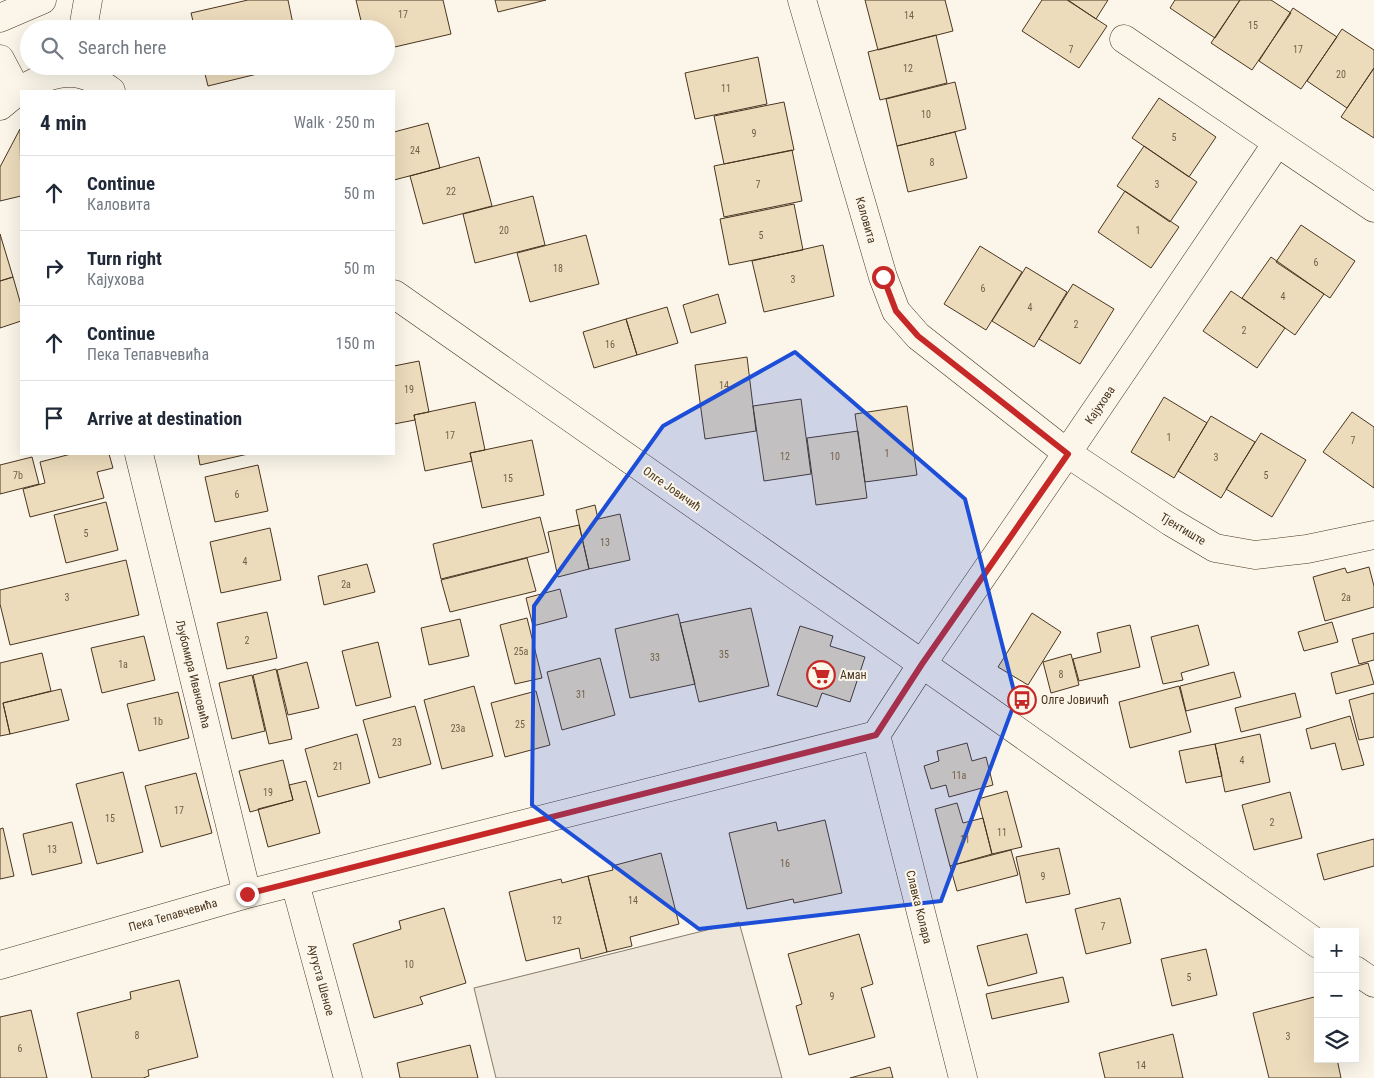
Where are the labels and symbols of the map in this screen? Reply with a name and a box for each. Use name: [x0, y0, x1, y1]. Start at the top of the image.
house number: 17: [398, 9, 408, 20]
house number: 14: [904, 10, 914, 21]
house number: 15: [1248, 20, 1258, 31]
house number: 7: [1069, 44, 1074, 55]
house number: 17: [1293, 44, 1303, 55]
house number: 12: [903, 63, 913, 74]
house number: 20: [1336, 69, 1346, 80]
house number: 11: [721, 83, 731, 94]
house number: 10: [921, 109, 931, 120]
house number: 9: [752, 128, 757, 139]
house number: 5: [1172, 132, 1177, 143]
house number: 24: [410, 145, 420, 156]
house number: 8: [930, 157, 935, 168]
house number: 7: [756, 179, 761, 190]
house number: 3: [1155, 179, 1160, 190]
house number: 22: [446, 186, 456, 197]
street label: Каловита: [853, 195, 879, 245]
house number: 20: [499, 225, 509, 236]
house number: 1: [1136, 225, 1140, 236]
house number: 5: [759, 230, 764, 241]
house number: 6: [1314, 257, 1319, 268]
house number: 18: [553, 263, 563, 274]
route start: [872, 266, 895, 289]
house number: 3: [791, 274, 796, 285]
house number: 6: [981, 283, 986, 294]
house number: 4: [1281, 291, 1286, 302]
house number: 4: [1028, 302, 1033, 313]
house number: 2: [1074, 319, 1079, 330]
house number: 2: [1242, 325, 1247, 336]
house number: 16: [605, 339, 615, 350]
house number: 14: [719, 380, 729, 391]
street label: Кајухова: [1082, 383, 1118, 427]
house number: 19: [404, 384, 414, 395]
house number: 17: [445, 430, 455, 441]
house number: 1: [1167, 432, 1171, 443]
house number: 7: [1351, 435, 1356, 446]
house number: 1: [885, 448, 889, 459]
house number: 12: [780, 451, 790, 462]
house number: 10: [830, 451, 840, 462]
house number: 3: [1214, 452, 1219, 463]
street label: Олге Јовичић: [640, 464, 704, 514]
house number: 7b: [13, 470, 23, 481]
house number: 5: [1264, 470, 1269, 481]
house number: 15: [503, 473, 513, 484]
house number: 6: [235, 489, 240, 500]
street label: Тјентиште: [1158, 510, 1209, 548]
house number: 5: [84, 528, 89, 539]
house number: 13: [600, 537, 610, 548]
house number: 4: [243, 556, 248, 567]
house number: 2a: [341, 579, 351, 590]
house number: 3: [65, 592, 70, 603]
house number: 2a: [1341, 592, 1351, 603]
street label: Љубомира Ивановића: [173, 618, 213, 730]
house number: 2: [245, 635, 250, 646]
house number: 25a: [514, 646, 529, 657]
house number: 35: [719, 649, 729, 660]
house number: 33: [650, 652, 660, 663]
house number: 1a: [118, 659, 128, 670]
supermarket icon: Аман: [806, 660, 836, 690]
place label: Аман: [840, 668, 867, 682]
house number: 8: [1059, 669, 1064, 680]
bus stop icon: Олге Јовичић: [1007, 685, 1037, 715]
house number: 31: [576, 689, 586, 700]
place label: Олге Јовичић: [1041, 693, 1109, 707]
house number: 1b: [153, 716, 163, 727]
house number: 25: [515, 719, 525, 730]
house number: 23a: [451, 723, 466, 734]
house number: 23: [392, 737, 402, 748]
house number: 4: [1240, 755, 1245, 766]
house number: 21: [333, 761, 343, 772]
house number: 11a: [952, 770, 967, 781]
house number: 19: [263, 787, 273, 798]
house number: 17: [174, 805, 184, 816]
house number: 15: [105, 813, 115, 824]
house number: 2: [1270, 817, 1275, 828]
house number: 11: [997, 827, 1007, 838]
house number: 11: [960, 834, 970, 845]
house number: 13: [47, 844, 57, 855]
house number: 16: [780, 858, 790, 869]
street label: Славка Колара: [903, 869, 935, 945]
house number: 9: [1041, 871, 1046, 882]
route end: [236, 883, 259, 906]
house number: 14: [628, 895, 638, 906]
street label: Пека Тепавчевића: [127, 896, 219, 934]
house number: 12: [552, 915, 562, 926]
house number: 7: [1101, 921, 1106, 932]
street label: Аугуста Шеное: [305, 943, 337, 1018]
house number: 10: [404, 959, 414, 970]
house number: 5: [1187, 972, 1192, 983]
house number: 9: [830, 991, 835, 1002]
house number: 8: [135, 1030, 140, 1041]
house number: 3: [1286, 1031, 1291, 1042]
house number: 6: [18, 1043, 23, 1054]
house number: 14: [1136, 1060, 1146, 1071]

